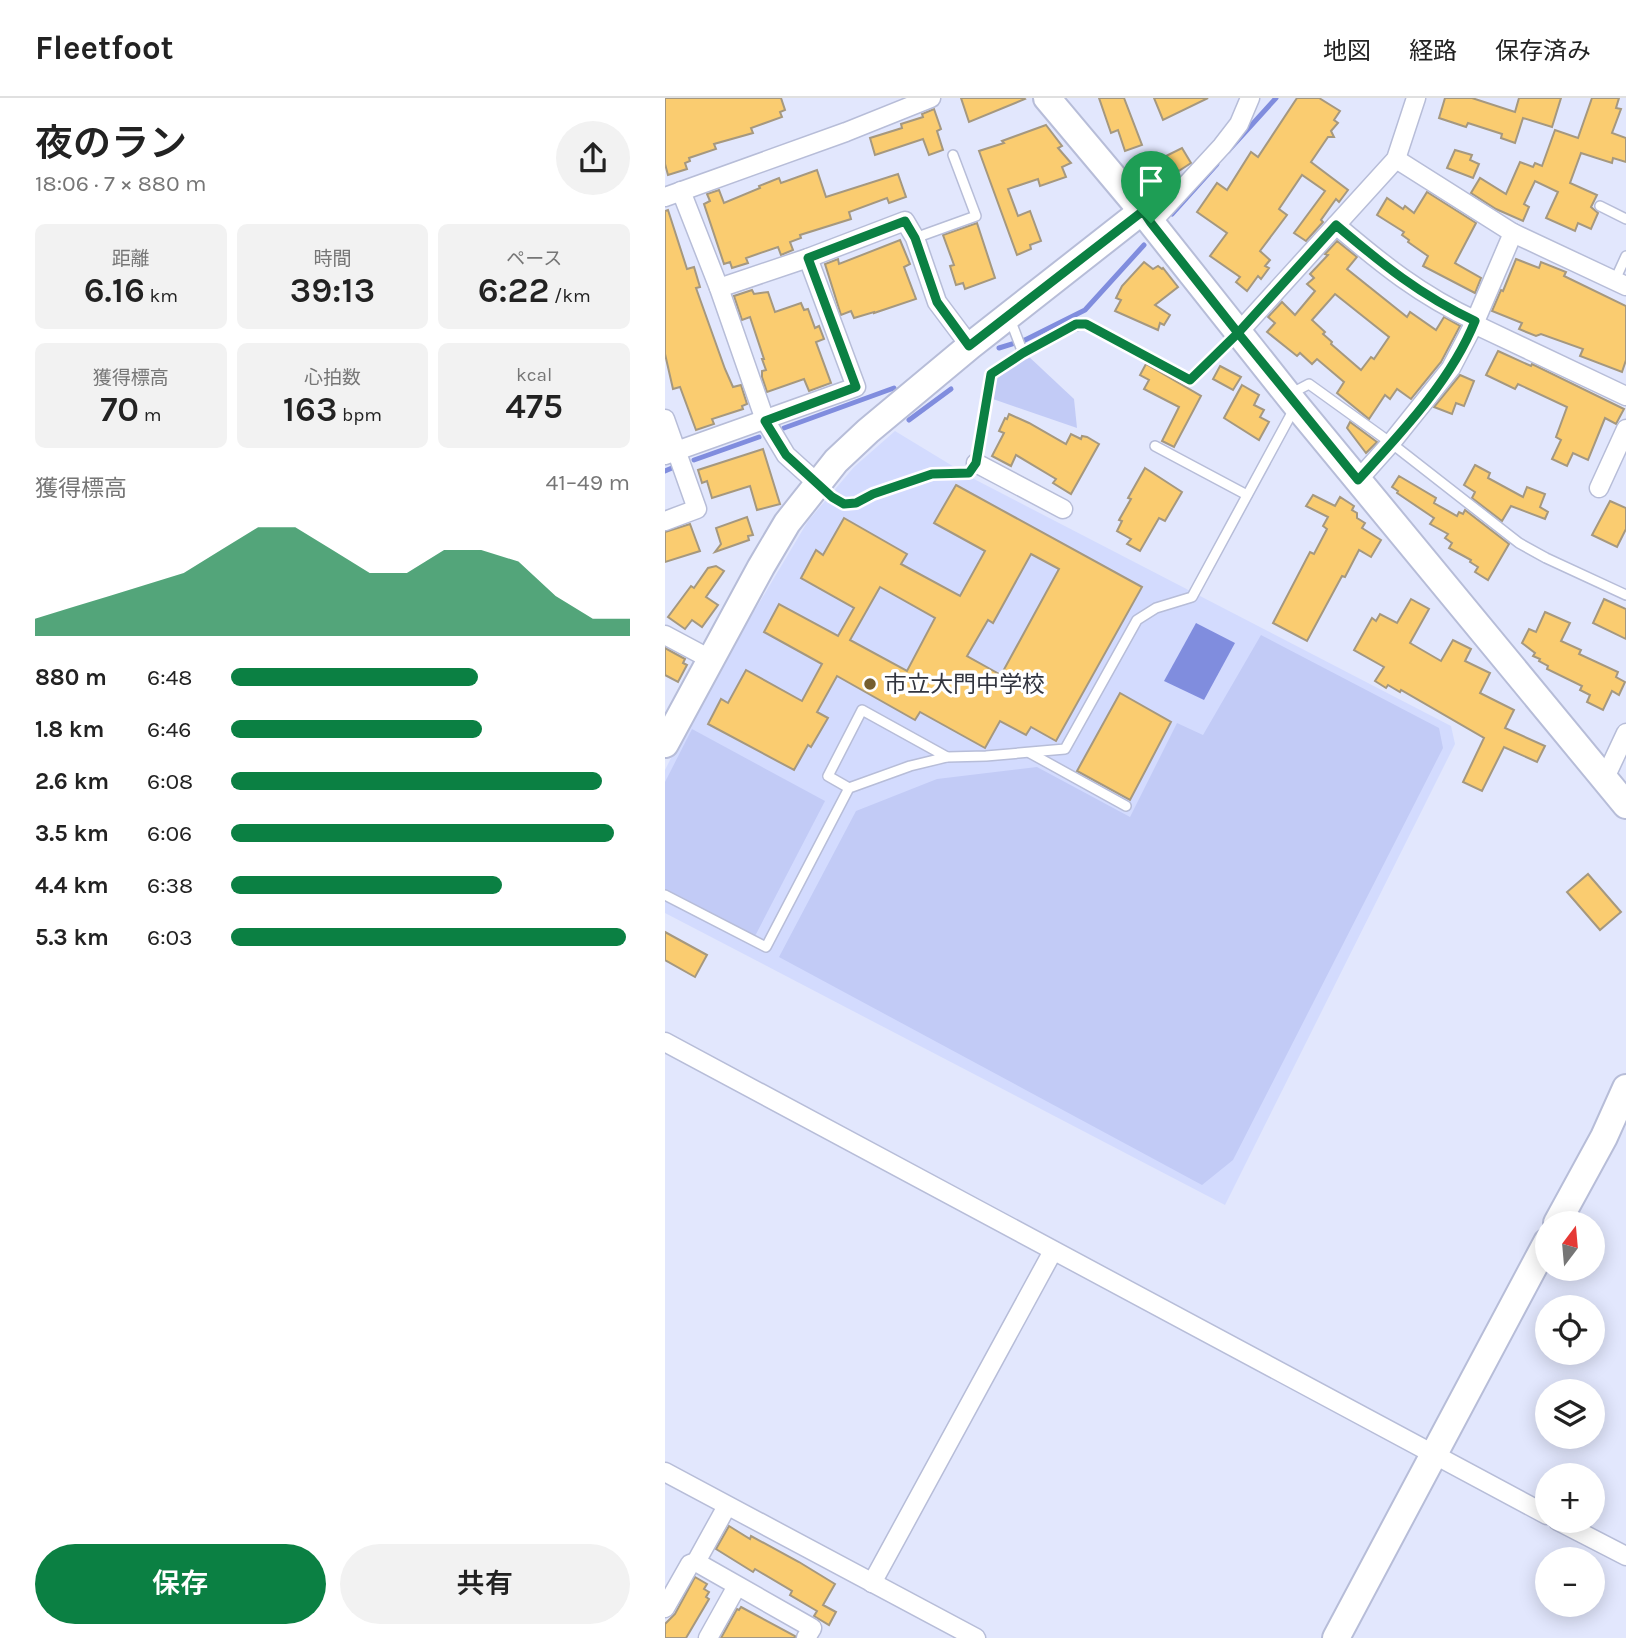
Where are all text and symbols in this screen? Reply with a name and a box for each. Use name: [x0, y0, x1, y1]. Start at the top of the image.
text: Fleetfoot: [35, 29, 174, 67]
text: 地図: [1323, 37, 1371, 65]
text: 経路: [1409, 37, 1457, 65]
text: 保存済み: [1495, 37, 1591, 65]
text: 夜のラン: [35, 121, 187, 166]
button: share: [556, 121, 630, 195]
pin: [1121, 151, 1181, 223]
icon: arrive: [1132, 162, 1170, 200]
text: 18:06 · 7 × 880 m: [35, 170, 207, 197]
text: 距離: [112, 248, 150, 270]
text: 時間: [313, 248, 352, 270]
text: ペース: [506, 248, 562, 270]
text: 6.16: [84, 270, 145, 311]
text: 39:13: [290, 270, 375, 311]
text: 6:22: [478, 270, 549, 311]
text: km: [145, 285, 178, 307]
text: /km: [549, 285, 591, 307]
text: kcal: [516, 364, 552, 386]
text: 獲得標高: [93, 367, 169, 389]
text: 心拍数: [304, 367, 361, 389]
text: 475: [505, 386, 563, 427]
text: 70: [100, 389, 139, 430]
text: 163: [283, 389, 337, 430]
text: m: [139, 404, 161, 426]
text: bpm: [337, 404, 382, 426]
text: 41–49 m: [546, 469, 630, 496]
text: 獲得標高: [35, 475, 127, 502]
text: 880 m: [35, 664, 107, 691]
text: 6:48: [147, 664, 192, 691]
place label: 市立大門中学校: [884, 671, 1045, 698]
marker: 市立大門中学校: [862, 676, 878, 692]
text: 1.8 km: [35, 716, 104, 743]
text: 6:46: [147, 716, 191, 743]
text: 2.6 km: [35, 768, 109, 795]
text: 6:08: [147, 768, 193, 795]
text: 3.5 km: [35, 820, 109, 847]
text: 6:06: [147, 820, 192, 847]
text: 4.4 km: [35, 872, 109, 899]
text: 6:38: [147, 872, 193, 899]
text: 5.3 km: [35, 924, 109, 951]
text: 6:03: [147, 924, 193, 951]
north arrow: [1535, 1211, 1605, 1281]
map controls: [1535, 1211, 1605, 1617]
button: locate: [1535, 1295, 1605, 1365]
button: layers: [1535, 1379, 1605, 1449]
button: +: [1535, 1463, 1605, 1533]
button: 保存: [35, 1544, 326, 1624]
button: 共有: [340, 1544, 630, 1624]
button: −: [1535, 1547, 1605, 1617]

